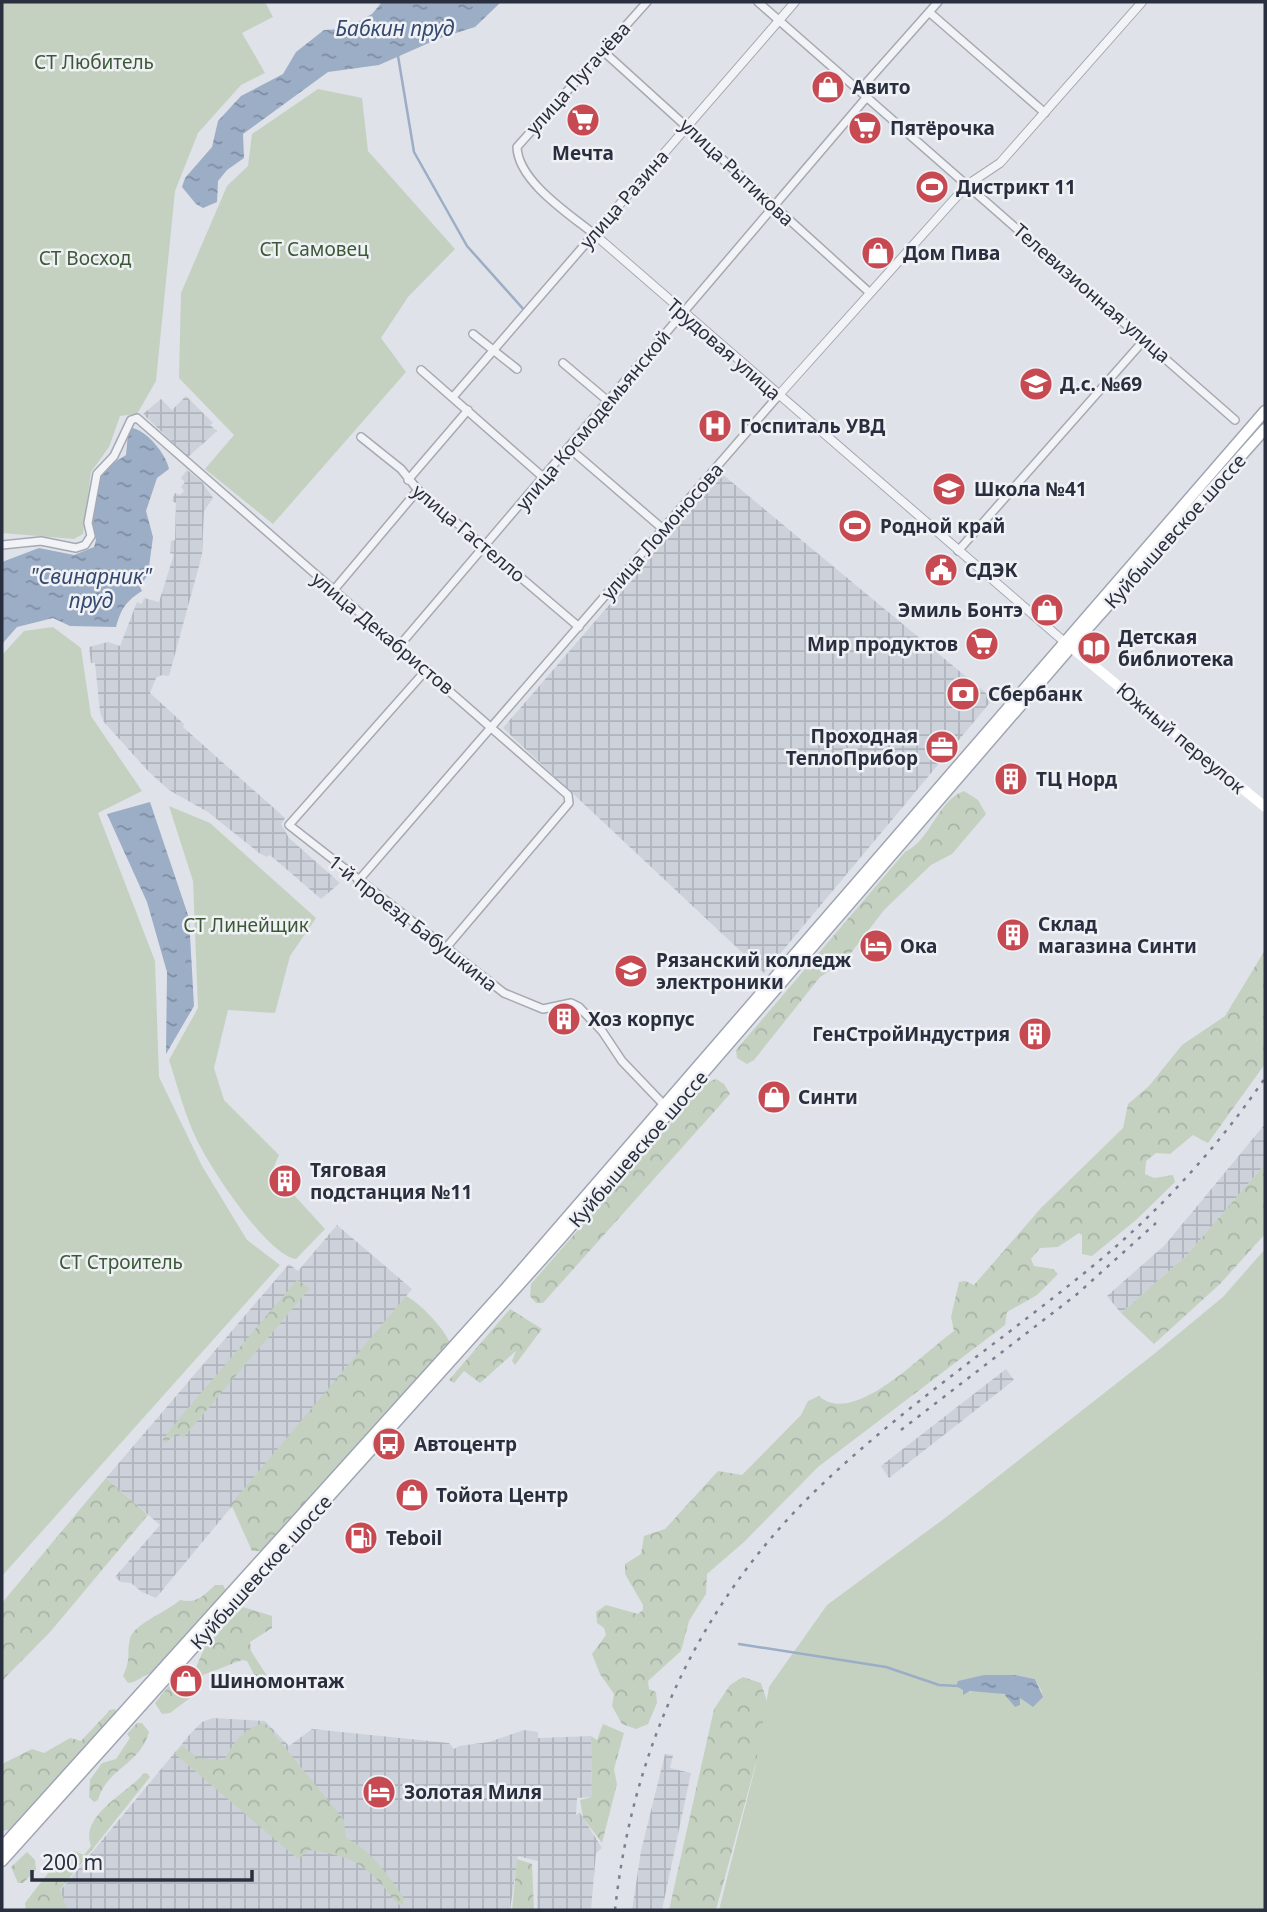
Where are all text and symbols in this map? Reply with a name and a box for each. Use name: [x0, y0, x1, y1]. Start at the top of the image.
water label: Бабкин пруд: [335, 14, 455, 42]
street label: улица Пугачёва: [520, 16, 636, 140]
park label: СТ Любитель: [34, 49, 154, 75]
shop icon: Авито: [809, 68, 847, 106]
place label: Авито: [852, 74, 910, 100]
supermarket icon: Мечта: [564, 101, 602, 139]
supermarket icon: Пятёрочка: [846, 109, 884, 147]
street label: улица Рытикова: [674, 112, 800, 232]
place label: Пятёрочка: [890, 115, 995, 141]
place label: Мечта: [552, 140, 614, 166]
street label: улица Разина: [574, 144, 674, 254]
sports icon: Дистрикт 11: [913, 168, 951, 206]
place label: Дистрикт 11: [956, 174, 1076, 200]
street label: Телевизионная улица: [1008, 217, 1176, 369]
shop icon: Дом Пива: [859, 234, 897, 272]
park label: СТ Самовец: [259, 236, 369, 262]
place label: Дом Пива: [903, 240, 1000, 266]
park label: СТ Восход: [39, 245, 132, 271]
street label: Трудовая улица: [661, 292, 787, 406]
street label: улица Космодемьянской: [510, 324, 676, 516]
school or university icon: Д.с. №69: [1017, 365, 1055, 403]
place label: Д.с. №69: [1060, 371, 1142, 397]
hospital icon: Госпиталь УВД: [696, 407, 734, 445]
place label: Госпиталь УВД: [740, 413, 886, 439]
street label: Куйбышевское шоссе: [1098, 448, 1252, 614]
street label: улица Ломоносова: [595, 457, 729, 605]
school or university icon: Школа №41: [930, 470, 968, 508]
place label: Школа №41: [974, 476, 1087, 502]
street label: улица Гастелло: [407, 478, 531, 588]
sports icon: Родной край: [836, 507, 874, 545]
place label: Родной край: [880, 513, 1005, 539]
public building icon: СДЭК: [922, 551, 960, 589]
place label: СДЭК: [965, 557, 1018, 583]
water label: "Свинарник" пруд: [30, 562, 153, 614]
street label: улица Декабристов: [306, 566, 460, 700]
shop icon: Эмиль Бонтэ: [1028, 591, 1066, 629]
place label: Эмиль Бонтэ: [898, 597, 1023, 623]
place label: Детская библиотека: [1118, 624, 1234, 672]
supermarket icon: Мир продуктов: [963, 625, 1001, 663]
library icon: Детская библиотека: [1075, 629, 1113, 667]
place label: Мир продуктов: [807, 631, 958, 657]
bank icon: Сбербанк: [944, 675, 982, 713]
street label: Южный переулок: [1111, 676, 1251, 800]
place label: Сбербанк: [988, 681, 1083, 707]
place label: Проходная ТеплоПрибор: [786, 723, 918, 771]
office icon: Проходная ТеплоПрибор: [923, 728, 961, 766]
building icon: ТЦ Норд: [992, 760, 1030, 798]
place label: ТЦ Норд: [1036, 766, 1117, 792]
street label: 1-й проезд Бабушкина: [323, 849, 503, 997]
place label: Склад магазина Синти: [1038, 911, 1197, 959]
park label: СТ Линейщик: [183, 912, 309, 938]
building icon: Склад магазина Синти: [994, 916, 1032, 954]
hotel icon: Ока: [857, 927, 895, 965]
place label: Ока: [900, 933, 937, 959]
place label: Рязанский колледж электроники: [656, 947, 852, 995]
school or university icon: Рязанский колледж электроники: [612, 952, 650, 990]
building icon: Хоз корпус: [545, 1000, 583, 1038]
place label: Хоз корпус: [588, 1006, 695, 1032]
building icon: ГенСтройИндустрия: [1016, 1015, 1054, 1053]
place label: ГенСтройИндустрия: [812, 1021, 1010, 1047]
street label: Куйбышевское шоссе: [563, 1065, 713, 1233]
shop icon: Синти: [755, 1078, 793, 1116]
place label: Синти: [798, 1084, 858, 1110]
place label: Тяговая подстанция №11: [310, 1157, 472, 1205]
building icon: Тяговая подстанция №11: [266, 1162, 304, 1200]
park label: СТ Строитель: [59, 1249, 183, 1275]
bus stop icon: Автоцентр: [370, 1425, 408, 1463]
place label: Автоцентр: [414, 1431, 517, 1457]
shop icon: Тойота Центр: [393, 1476, 431, 1514]
place label: Тойота Центр: [436, 1482, 568, 1508]
street label: Куйбышевское шоссе: [184, 1489, 338, 1655]
fuel station icon: Teboil: [342, 1519, 380, 1557]
place label: Teboil: [386, 1525, 442, 1551]
shop icon: Шиномонтаж: [167, 1662, 205, 1700]
place label: Шиномонтаж: [210, 1668, 345, 1694]
hotel icon: Золотая Миля: [360, 1773, 398, 1811]
place label: Золотая Миля: [404, 1779, 542, 1805]
scale bar: [32, 1839, 252, 1883]
text: 200 m: [42, 1848, 103, 1876]

